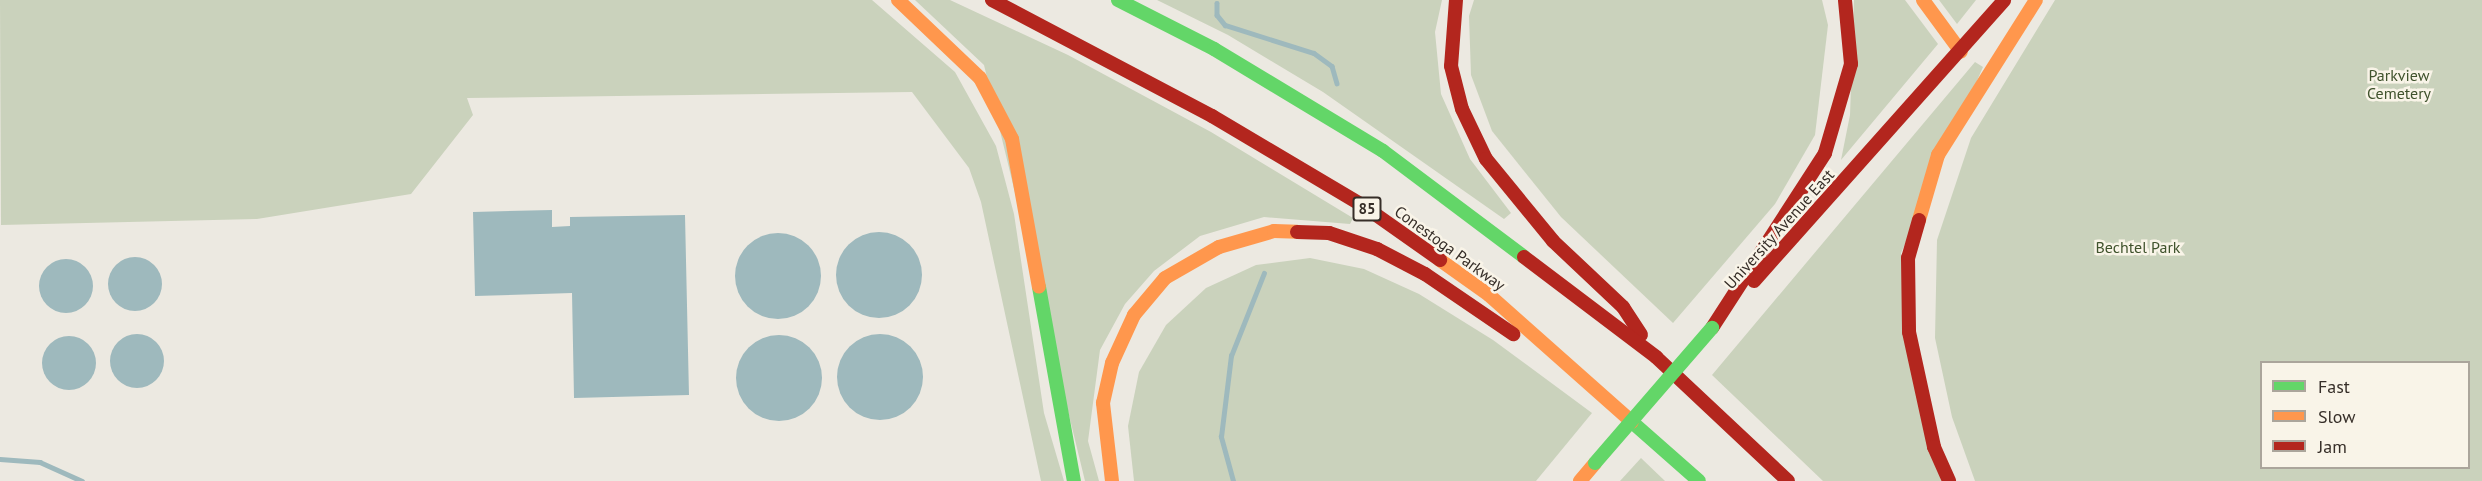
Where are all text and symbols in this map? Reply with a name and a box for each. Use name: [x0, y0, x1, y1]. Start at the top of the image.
park label: Parkview Cemetery: [2367, 65, 2431, 103]
street label: University Avenue East: [1720, 165, 1838, 293]
road number: 85: [1352, 197, 1382, 221]
street label: Conestoga Parkway: [1391, 201, 1509, 295]
park label: Bechtel Park: [2095, 237, 2181, 257]
legend: [2260, 361, 2470, 469]
text: Fast: [2318, 375, 2350, 398]
text: Slow: [2318, 405, 2356, 428]
text: Jam: [2318, 435, 2347, 458]

